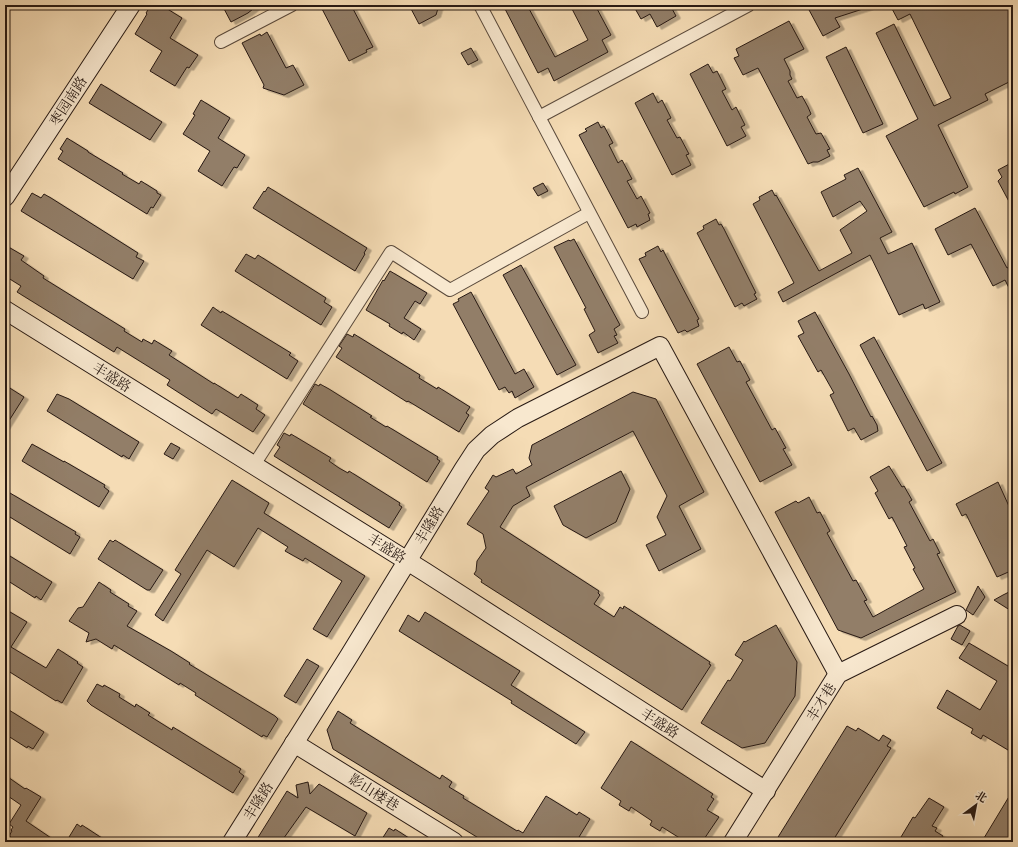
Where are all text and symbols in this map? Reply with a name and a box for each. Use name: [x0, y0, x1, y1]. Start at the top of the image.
street label: 枣园南路: [46, 73, 91, 129]
street label: 丰盛路: [89, 359, 134, 396]
street label: 丰隆路: [411, 503, 448, 548]
street label: 丰盛路: [364, 530, 409, 567]
street label: 丰才巷: [803, 680, 840, 725]
street label: 丰盛路: [637, 705, 682, 742]
street label: 影山楼巷: [345, 770, 402, 814]
street label: 丰隆路: [240, 779, 277, 824]
north arrow: [956, 785, 996, 825]
text: 北: [973, 789, 989, 805]

